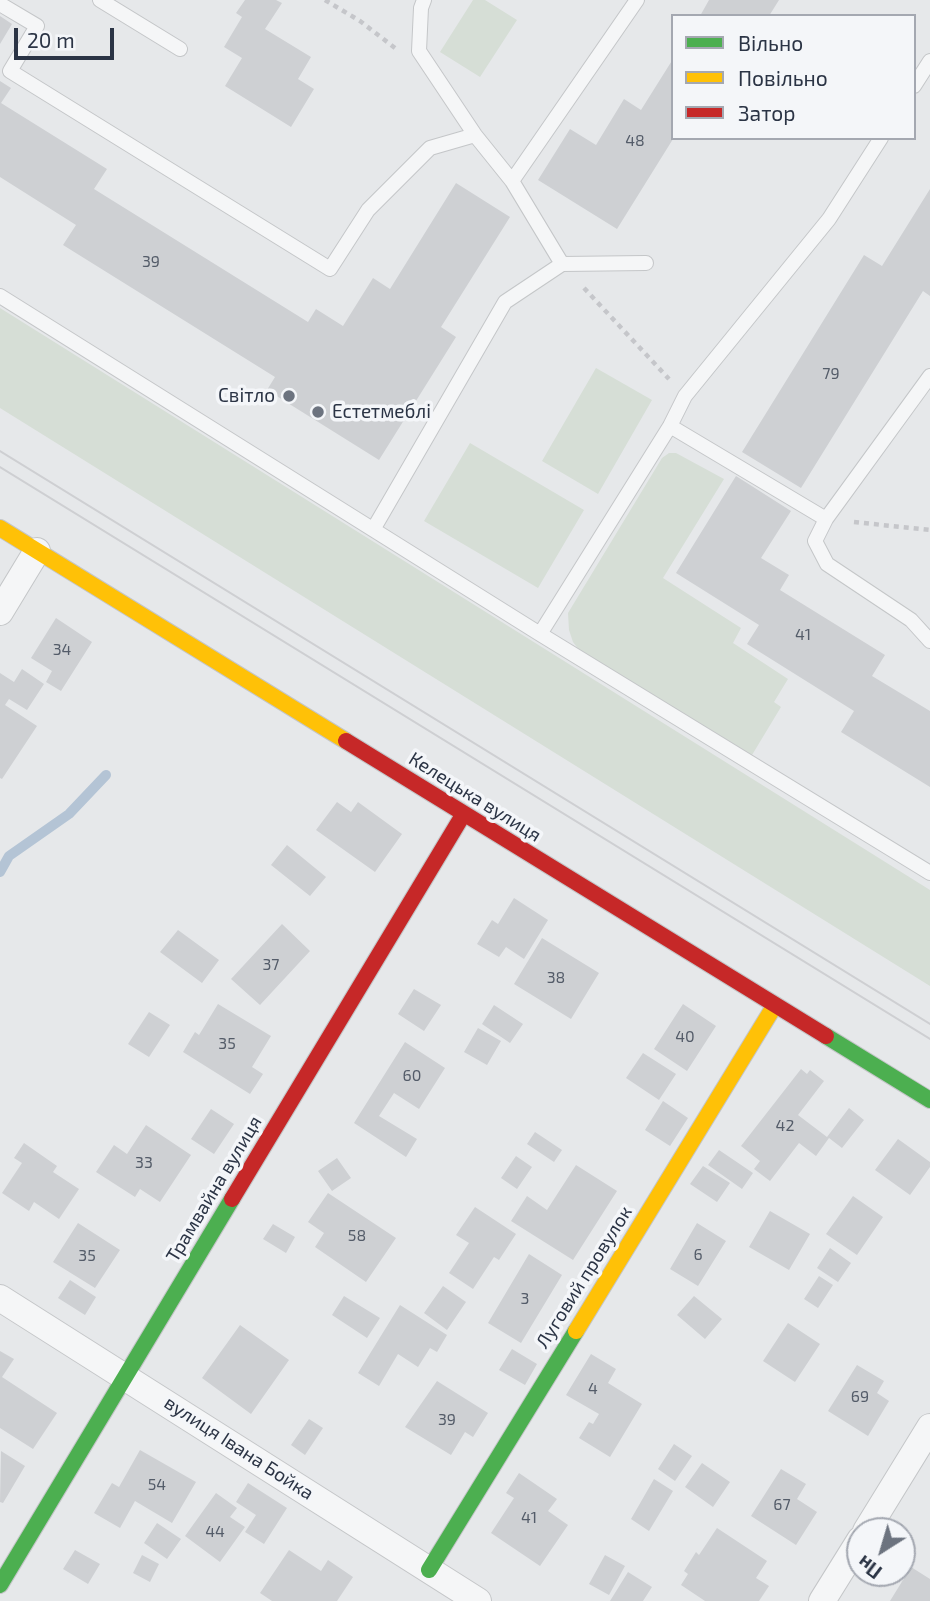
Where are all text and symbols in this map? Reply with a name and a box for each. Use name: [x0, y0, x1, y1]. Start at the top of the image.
scale bar: [18, 14, 117, 58]
legend: [671, 14, 916, 140]
text: 20 m: [27, 27, 75, 52]
text: Вільно: [738, 30, 803, 55]
text: Повільно: [738, 65, 828, 90]
text: Затор: [738, 100, 796, 125]
house number: 48: [625, 131, 645, 151]
house number: 39: [142, 252, 160, 272]
house number: 79: [822, 364, 840, 384]
place label: Світло: [218, 385, 275, 407]
marker: Світло: [281, 388, 297, 404]
place label: Естетмеблі: [332, 401, 431, 423]
marker: Естетмеблі: [310, 404, 326, 420]
house number: 41: [795, 625, 811, 645]
house number: 34: [53, 640, 71, 660]
street label: Келецька вулиця: [405, 747, 545, 847]
house number: 37: [262, 955, 280, 975]
house number: 38: [547, 968, 565, 988]
house number: 40: [675, 1027, 695, 1047]
house number: 35: [218, 1034, 236, 1054]
house number: 60: [403, 1066, 421, 1086]
street label: Трамвайна вулиця: [161, 1112, 267, 1266]
house number: 42: [776, 1116, 794, 1136]
house number: 33: [135, 1153, 153, 1173]
street label: Луговий провулок: [531, 1202, 637, 1352]
house number: 58: [348, 1226, 366, 1246]
house number: 6: [693, 1245, 703, 1265]
house number: 35: [78, 1246, 96, 1266]
house number: 3: [521, 1289, 529, 1309]
house number: 4: [588, 1379, 598, 1399]
house number: 69: [851, 1387, 869, 1407]
street label: вулиця Івана Бойка: [160, 1391, 318, 1505]
house number: 39: [438, 1410, 456, 1430]
house number: 54: [148, 1475, 166, 1495]
house number: 67: [773, 1495, 791, 1515]
house number: 41: [521, 1508, 537, 1528]
north arrow: [846, 1517, 916, 1587]
house number: 44: [205, 1522, 225, 1542]
text: Пн: [852, 1551, 886, 1584]

